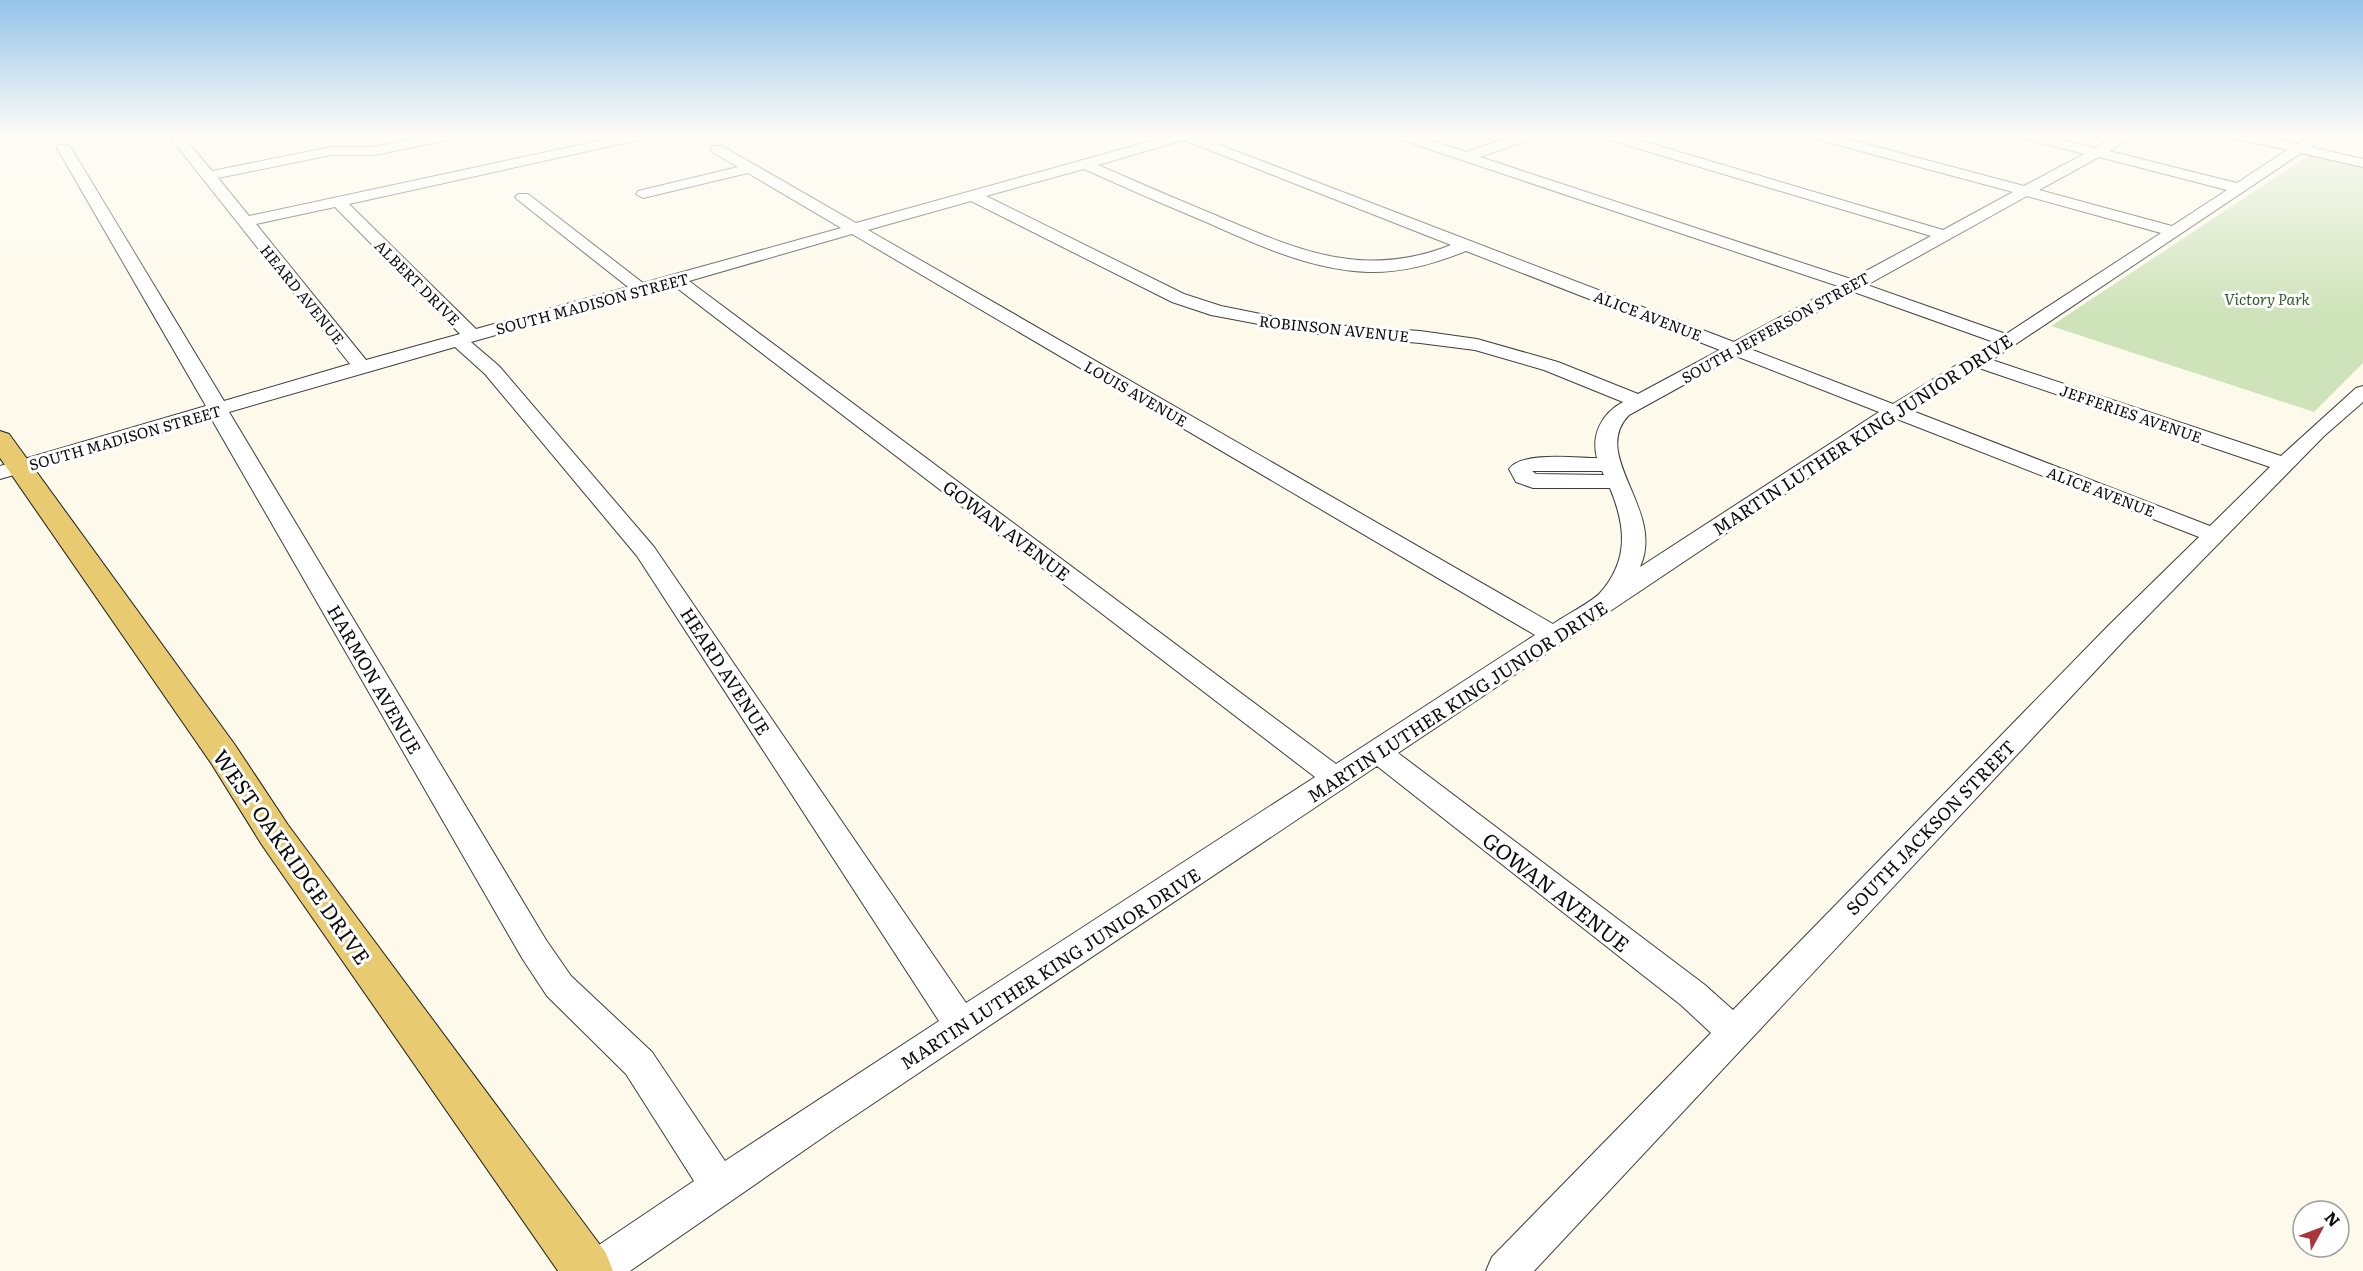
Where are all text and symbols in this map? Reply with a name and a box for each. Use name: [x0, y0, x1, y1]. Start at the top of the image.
street label: ALBERT DRIVE: [370, 234, 466, 330]
street label: HEARD AVENUE: [255, 239, 351, 349]
street label: SOUTH MADISON STREET: [493, 266, 691, 340]
street label: SOUTH JEFFERSON STREET: [1677, 266, 1873, 388]
street label: ALICE AVENUE: [1591, 284, 1705, 346]
park label: Victory Park: [2224, 287, 2311, 310]
street label: ROBINSON AVENUE: [1258, 309, 1410, 347]
street label: MARTIN LUTHER KING JUNIOR DRIVE: [1707, 327, 2017, 541]
street label: LOUIS AVENUE: [1080, 354, 1192, 432]
street label: JEFFERIES AVENUE: [2057, 378, 2205, 448]
street label: SOUTH MADISON STREET: [26, 399, 224, 475]
street label: ALICE AVENUE: [2044, 460, 2158, 522]
street label: GOWAN AVENUE: [938, 473, 1076, 587]
street label: MARTIN LUTHER KING JUNIOR DRIVE: [1302, 594, 1612, 808]
street label: HARMON AVENUE: [321, 599, 429, 759]
street label: HEARD AVENUE: [675, 602, 777, 740]
street label: SOUTH JACKSON STREET: [1839, 733, 2021, 921]
street label: WEST OAKRIDGE DRIVE: [207, 742, 379, 970]
street label: GOWAN AVENUE: [1477, 824, 1637, 958]
street label: MARTIN LUTHER KING JUNIOR DRIVE: [895, 861, 1205, 1075]
north arrow: [2291, 1199, 2351, 1259]
text: N: [2320, 1206, 2347, 1231]

